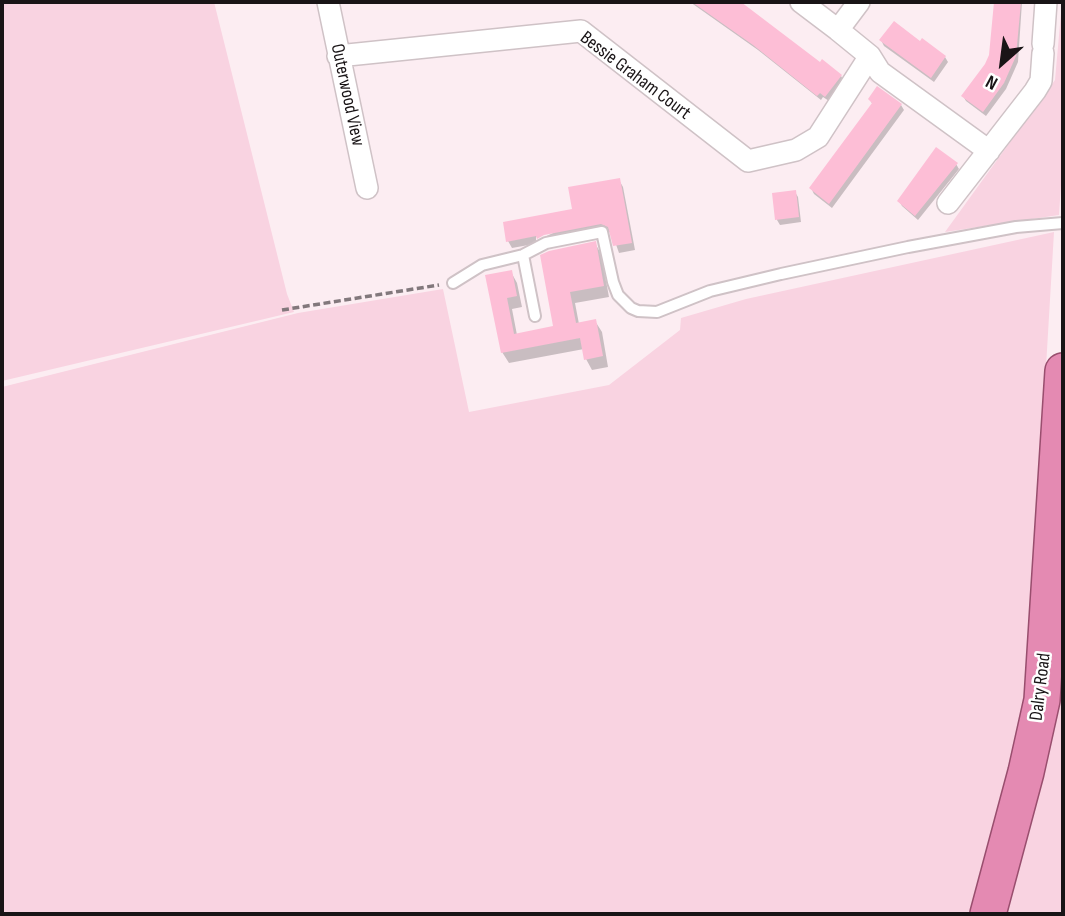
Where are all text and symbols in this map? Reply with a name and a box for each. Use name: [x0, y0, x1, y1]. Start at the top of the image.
street label: Bessie Graham Court: [575, 27, 695, 125]
north arrow: [967, 28, 1037, 98]
street label: Outerwood View: [325, 42, 369, 148]
text: N: [982, 69, 1002, 95]
street label: Dalry Road: [1026, 652, 1056, 722]

